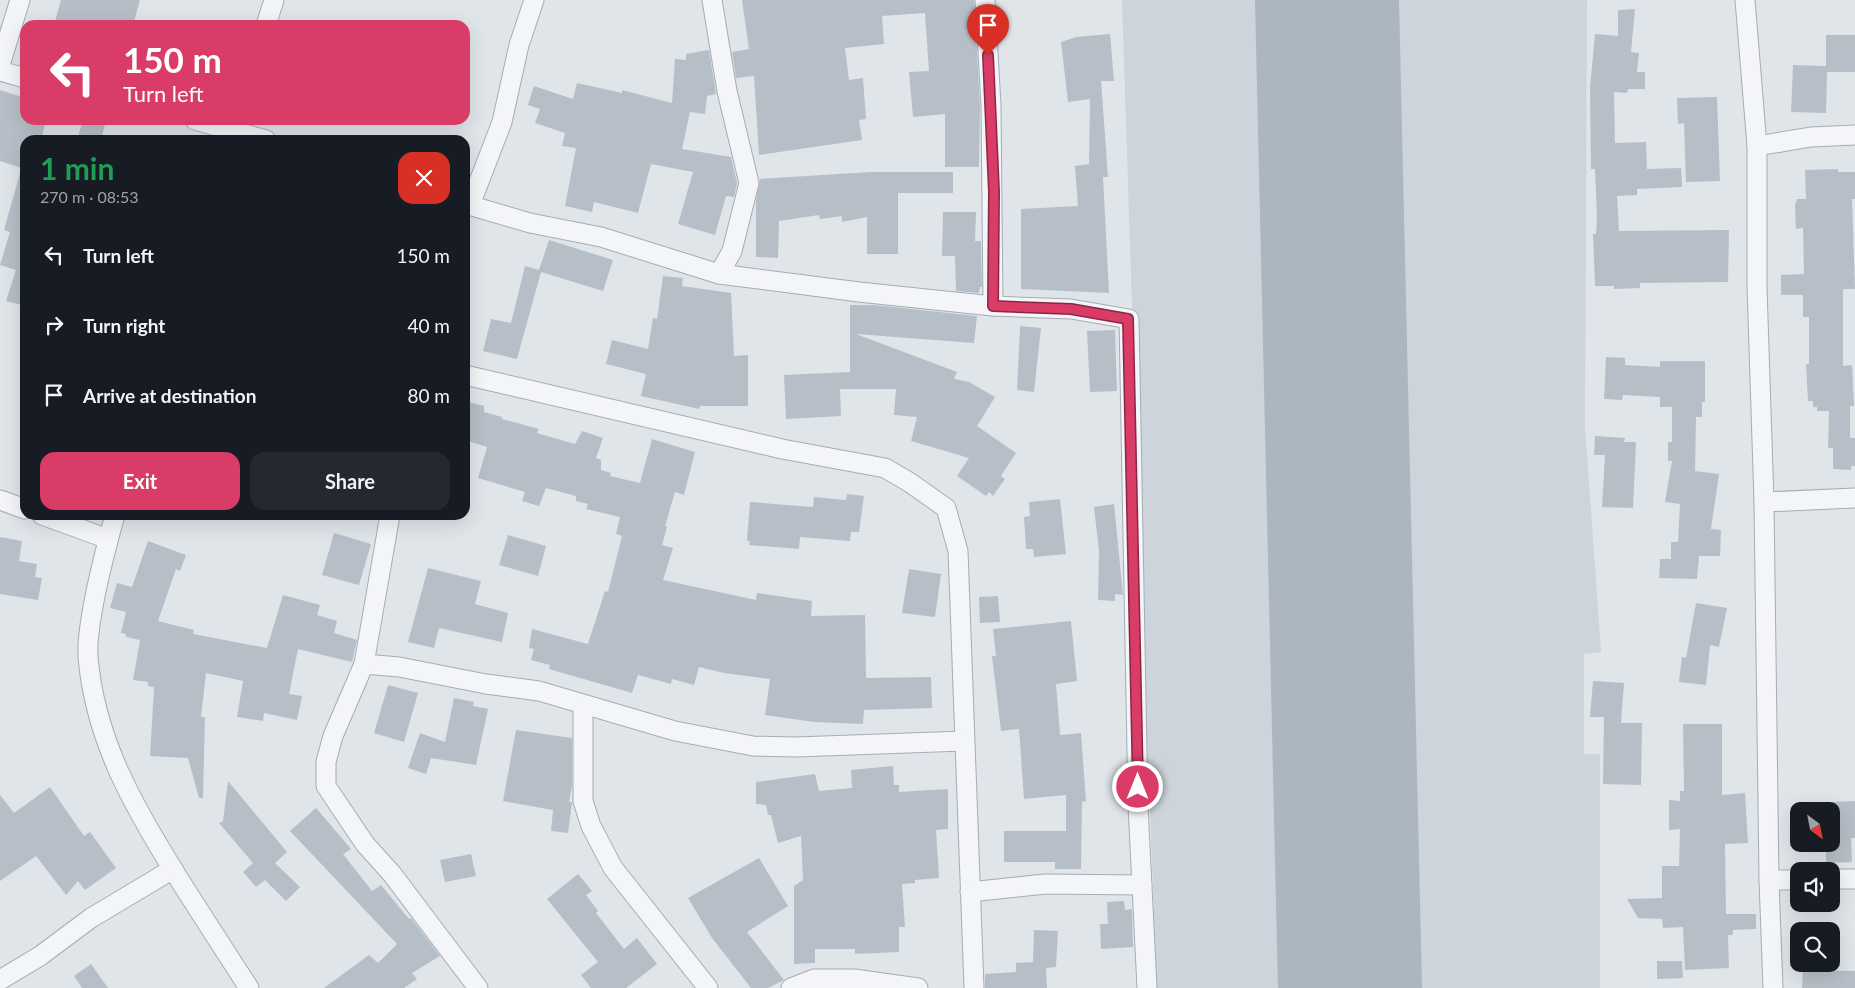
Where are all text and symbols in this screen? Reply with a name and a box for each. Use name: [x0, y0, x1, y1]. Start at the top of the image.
pin: [967, 4, 1009, 55]
icon: arrive: [974, 11, 1002, 39]
text: 150 m: [123, 38, 222, 80]
icon: left: [40, 40, 105, 105]
text: Turn left: [123, 80, 204, 107]
text: 1 min: [40, 150, 114, 186]
button: close: [398, 152, 450, 204]
text: 270 m · 08:53: [40, 187, 139, 206]
icon: left: [40, 241, 68, 269]
text: Turn left: [83, 244, 154, 267]
text: 150 m: [396, 244, 450, 267]
icon: right: [40, 311, 68, 339]
text: Turn right: [83, 314, 165, 337]
text: 40 m: [407, 314, 450, 337]
icon: arrive: [40, 381, 68, 409]
text: Arrive at destination: [83, 384, 256, 407]
text: 80 m: [407, 384, 450, 407]
button: Exit: [40, 452, 240, 510]
button: Share: [250, 452, 450, 510]
position arrow: [1111, 760, 1163, 812]
north arrow: [1790, 802, 1840, 852]
map controls: [1790, 802, 1840, 972]
button: sound: [1790, 862, 1840, 912]
button: search: [1790, 922, 1840, 972]

